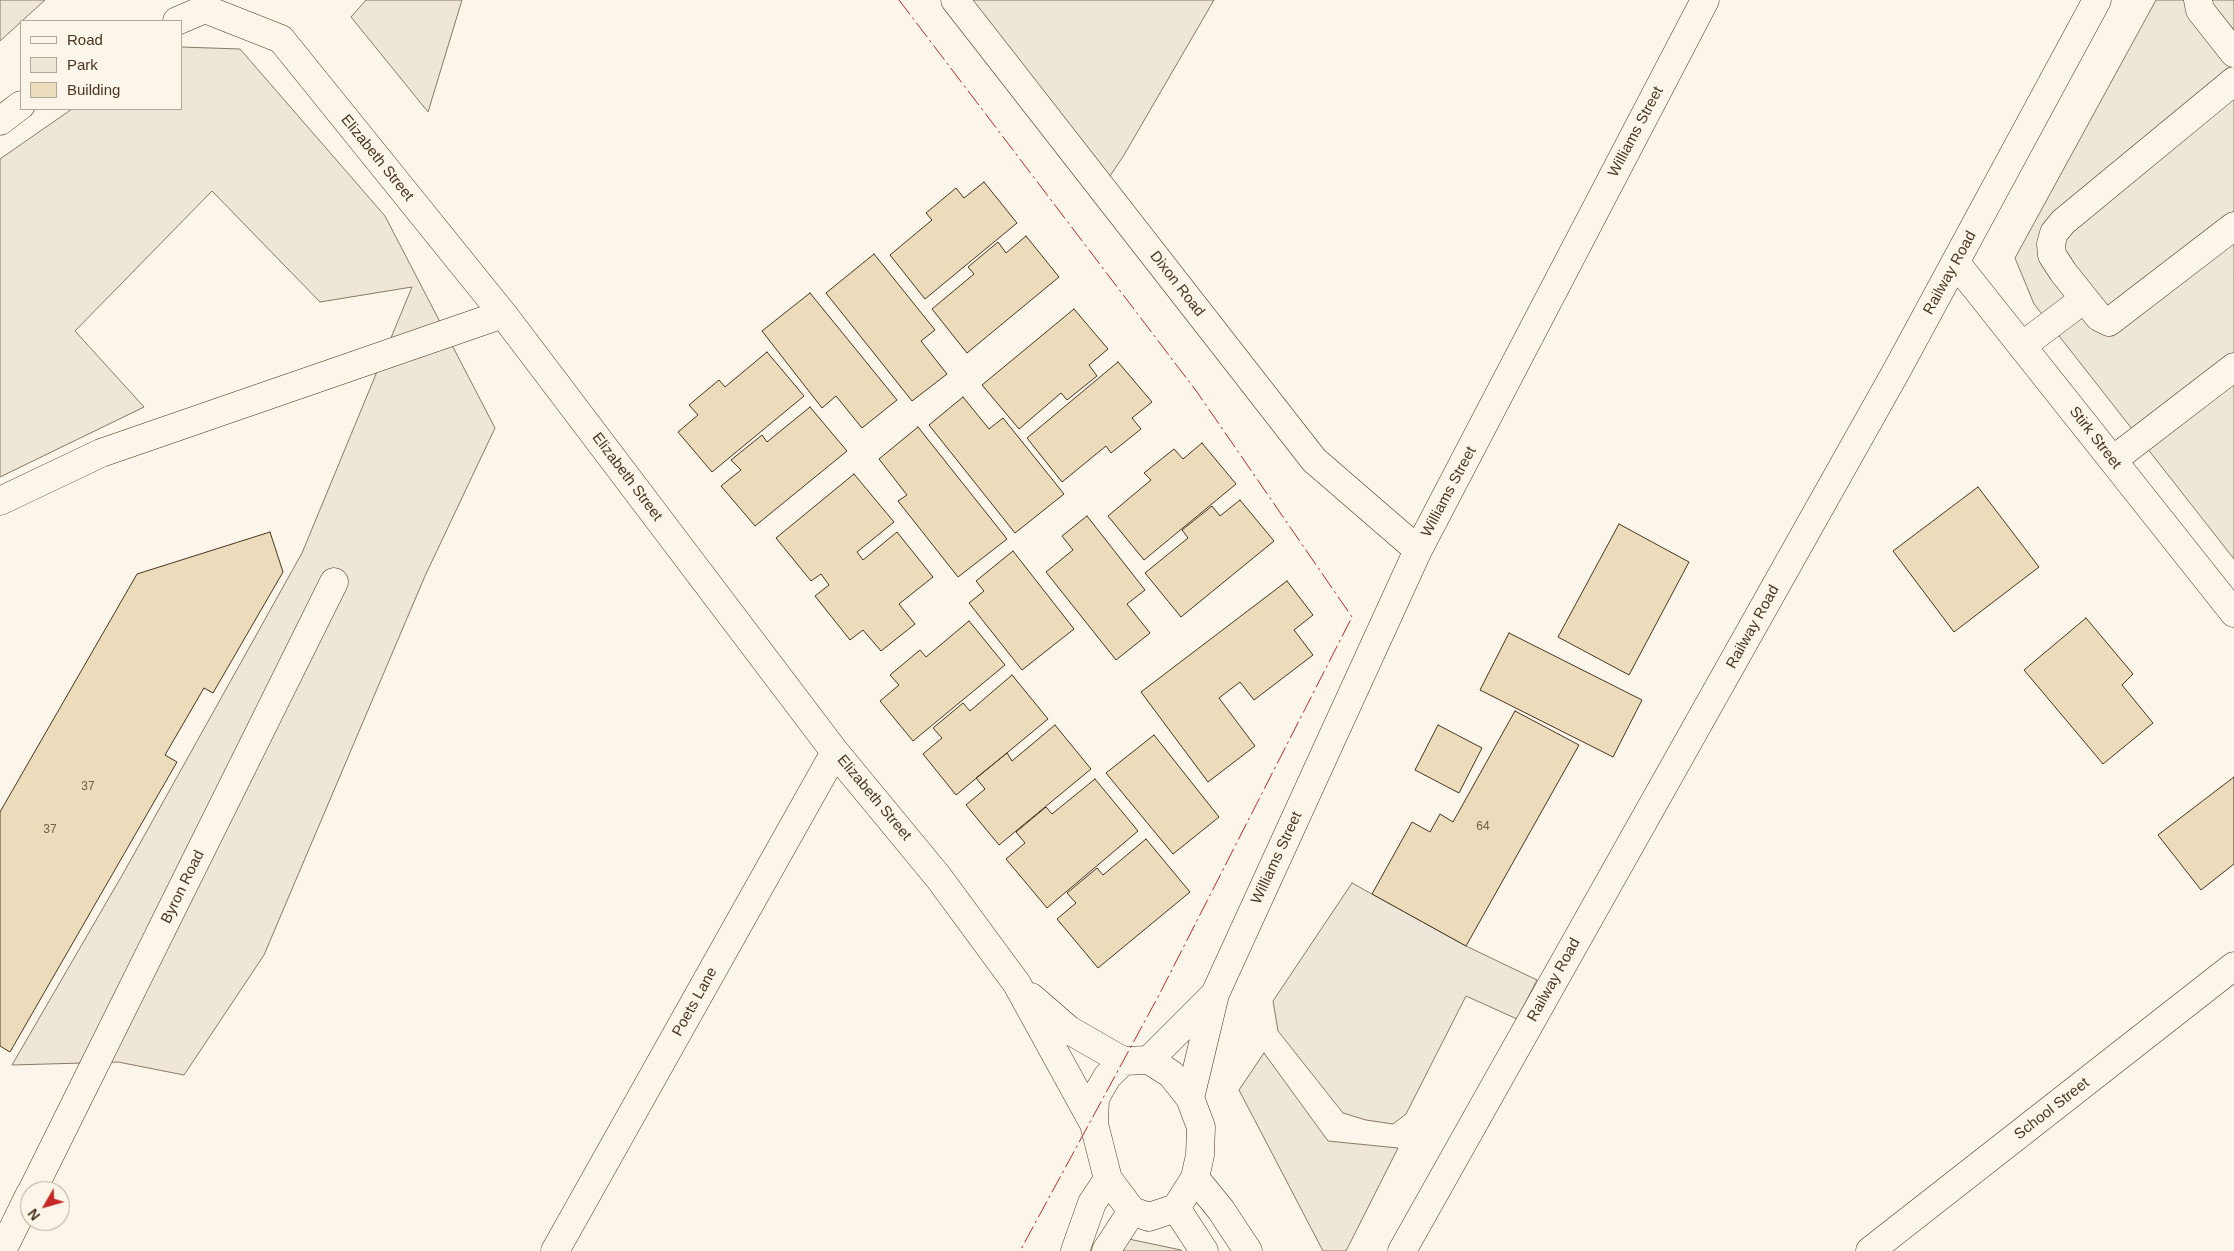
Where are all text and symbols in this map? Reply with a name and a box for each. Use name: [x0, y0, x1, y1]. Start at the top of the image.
legend: [20, 20, 182, 110]
text: Road: [67, 31, 103, 48]
text: Park: [67, 56, 98, 73]
text: Building: [67, 81, 120, 98]
street label: Williams Street: [1605, 84, 1667, 180]
street label: Elizabeth Street: [337, 111, 417, 205]
street label: Railway Road: [1920, 228, 1980, 318]
street label: Dixon Road: [1146, 248, 1208, 320]
street label: Stirk Street: [2065, 403, 2125, 473]
street label: Elizabeth Street: [588, 429, 666, 525]
street label: Williams Street: [1418, 444, 1480, 540]
street label: Railway Road: [1723, 582, 1783, 672]
street label: Elizabeth Street: [833, 752, 915, 844]
house number: 37: [81, 780, 95, 794]
street label: Williams Street: [1248, 809, 1306, 907]
house number: 64: [1476, 820, 1490, 834]
house number: 37: [43, 823, 57, 837]
street label: Byron Road: [158, 847, 208, 927]
street label: Railway Road: [1524, 935, 1584, 1025]
street label: Poets Lane: [669, 964, 721, 1040]
street label: School Street: [2011, 1074, 2093, 1144]
north arrow: [20, 1181, 70, 1231]
text: N: [25, 1206, 43, 1224]

